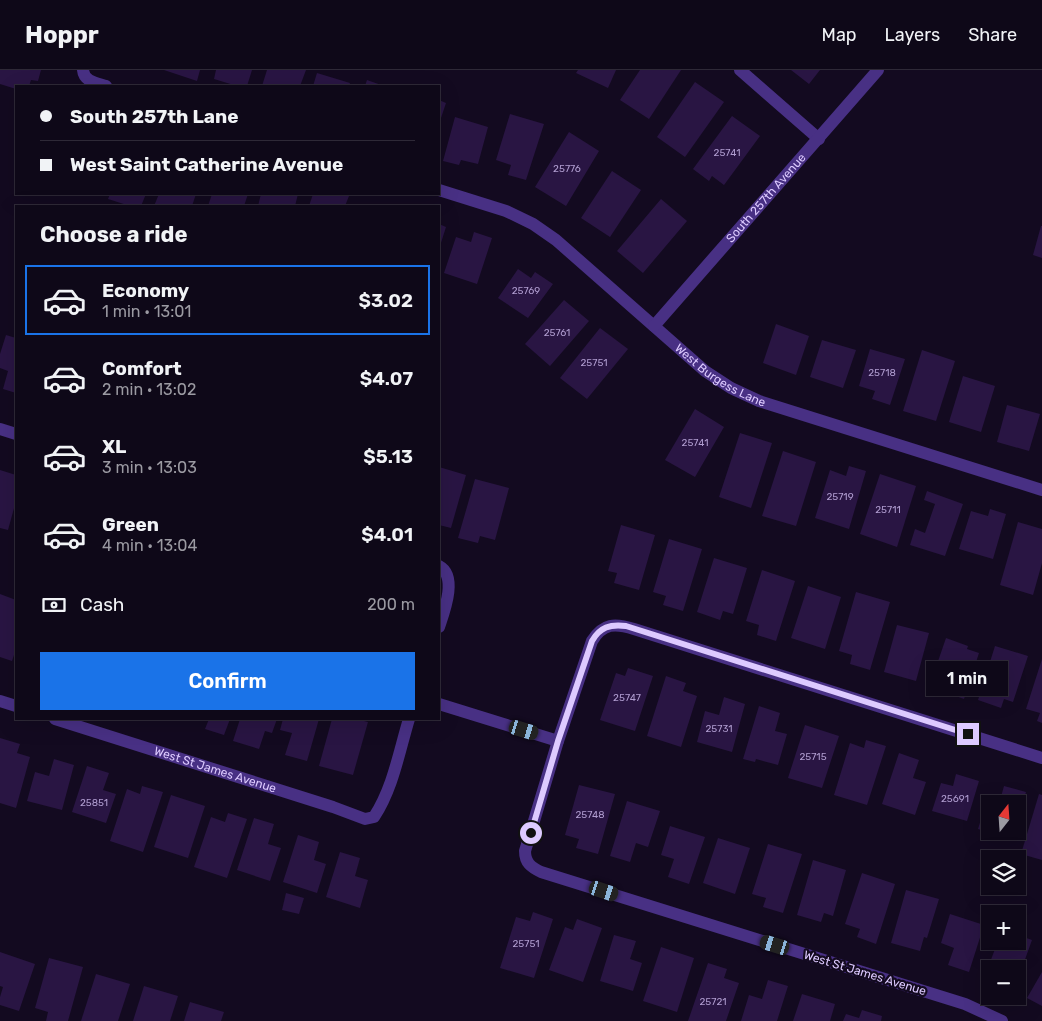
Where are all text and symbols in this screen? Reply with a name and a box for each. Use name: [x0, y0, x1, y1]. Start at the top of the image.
text: Hoppr: [25, 21, 99, 49]
text: Map: [822, 24, 857, 46]
text: Layers: [885, 24, 940, 46]
text: Share: [968, 24, 1017, 46]
text: South 257th Lane: [70, 105, 239, 128]
house number: 25741: [714, 147, 740, 159]
street label: South 257th Avenue: [723, 150, 809, 245]
text: West Saint Catherine Avenue: [70, 153, 343, 176]
house number: 25776: [553, 163, 581, 175]
text: Choose a ride: [40, 221, 187, 248]
icon: car: [42, 278, 87, 323]
text: Economy: [102, 279, 189, 302]
house number: 25769: [512, 285, 540, 297]
text: $3.02: [359, 289, 413, 312]
text: 1 min · 13:01: [102, 302, 191, 321]
house number: 25761: [544, 327, 570, 339]
street label: West Burgess Lane: [672, 341, 768, 410]
icon: car: [42, 356, 87, 401]
text: Comfort: [102, 357, 182, 380]
house number: 25751: [580, 357, 608, 369]
text: $4.07: [360, 367, 413, 390]
house number: 25718: [868, 367, 896, 379]
text: 2 min · 13:02: [102, 380, 196, 399]
icon: car: [42, 434, 87, 479]
text: XL: [102, 435, 126, 458]
house number: 25741: [682, 437, 708, 449]
text: $5.13: [363, 445, 413, 468]
text: 3 min · 13:03: [102, 458, 197, 477]
house number: 25719: [826, 491, 854, 503]
house number: 25711: [875, 504, 901, 516]
icon: car: [42, 512, 87, 557]
text: Green: [102, 513, 159, 536]
text: $4.01: [361, 523, 413, 546]
text: 4 min · 13:04: [102, 536, 197, 555]
icon: cash: [40, 591, 68, 619]
text: Cash: [80, 593, 124, 616]
text: 200 m: [367, 595, 415, 614]
button: Confirm: [40, 652, 415, 710]
callout: 1 min: [927, 662, 1009, 696]
text: 1 min: [947, 669, 987, 688]
house number: 25747: [613, 692, 641, 704]
car: [507, 718, 540, 742]
house number: 25731: [705, 723, 733, 735]
route end: [957, 723, 979, 745]
street label: West St James Avenue: [152, 744, 278, 796]
house number: 25715: [799, 751, 827, 763]
house number: 25691: [941, 793, 969, 805]
north arrow: [981, 795, 1026, 840]
map controls: [981, 795, 1026, 1005]
house number: 25851: [80, 797, 108, 809]
house number: 25748: [575, 809, 605, 821]
route start: [520, 822, 542, 844]
button: layers: [981, 850, 1026, 895]
car: [587, 879, 620, 903]
button: +: [981, 905, 1026, 950]
car: [758, 933, 791, 957]
house number: 25751: [512, 938, 540, 950]
street label: West St James Avenue: [802, 948, 928, 998]
button: −: [981, 960, 1026, 1005]
house number: 25721: [699, 996, 727, 1008]

